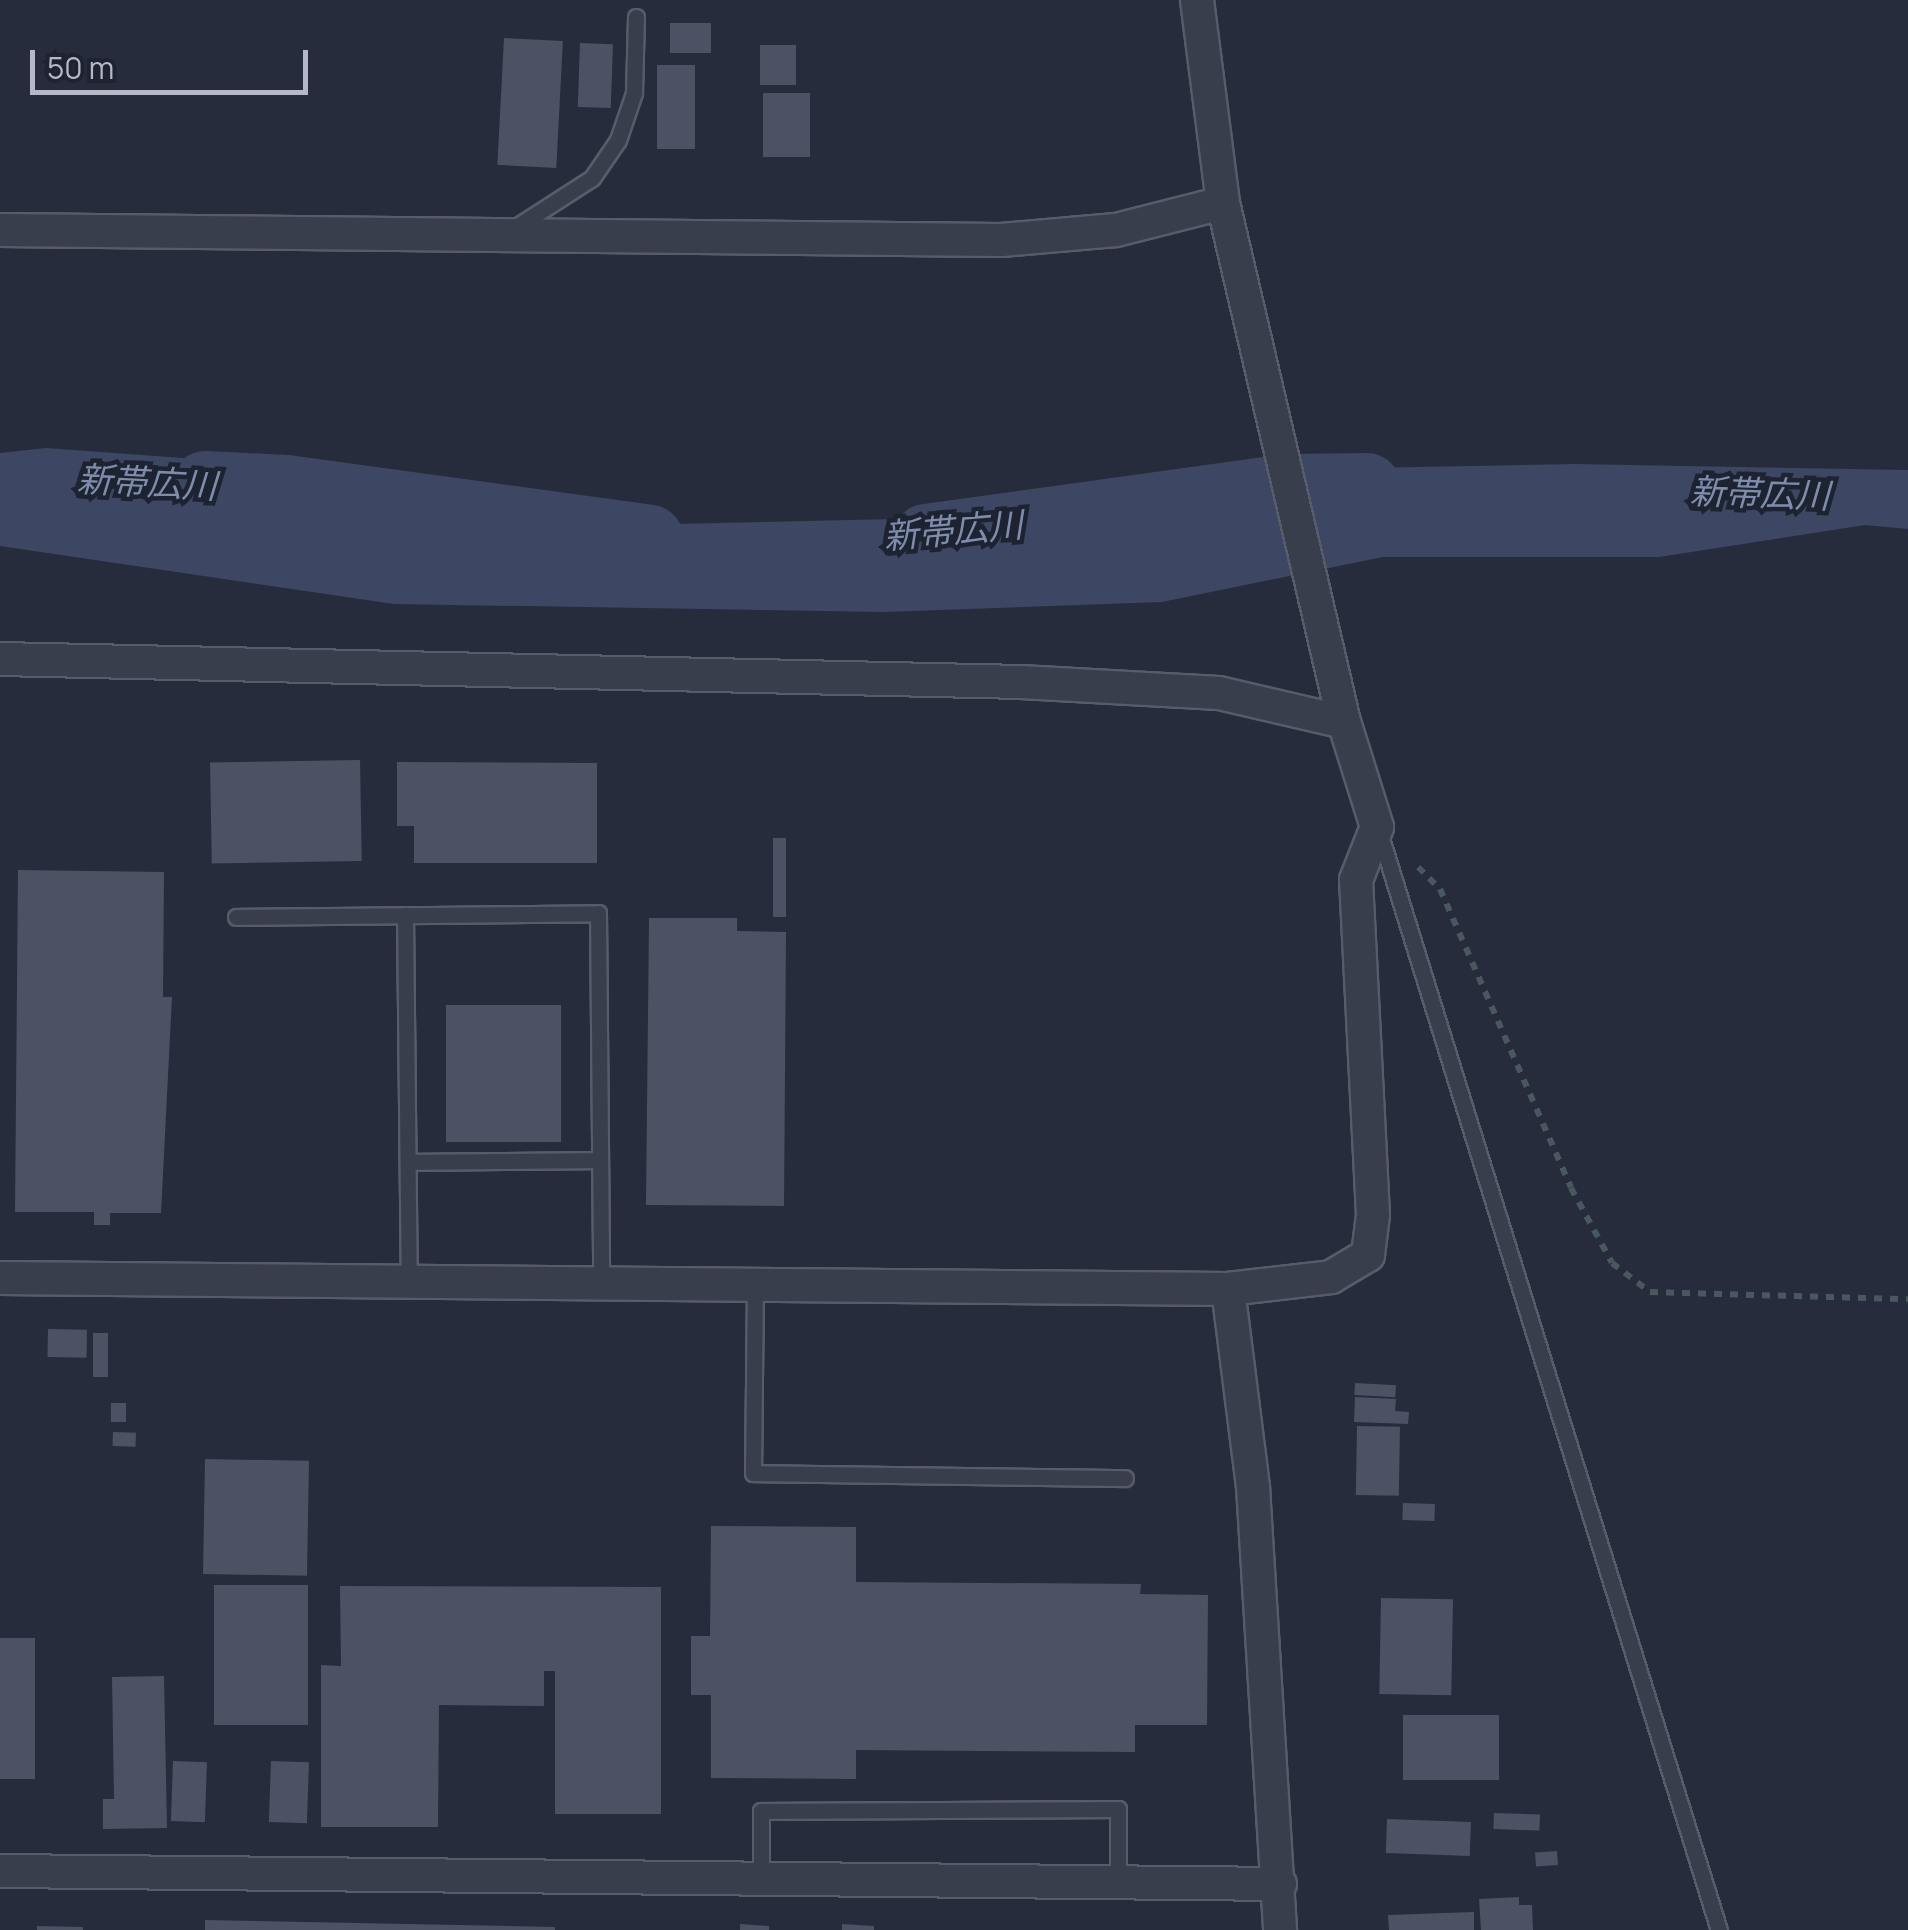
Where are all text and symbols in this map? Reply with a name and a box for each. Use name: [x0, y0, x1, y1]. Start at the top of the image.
scale bar: [35, 30, 312, 92]
text: 50 m: [47, 47, 114, 88]
water label: 新帯広川: [76, 457, 218, 507]
water label: 新帯広川: [1689, 470, 1831, 516]
water label: 新帯広川: [881, 503, 1025, 557]

